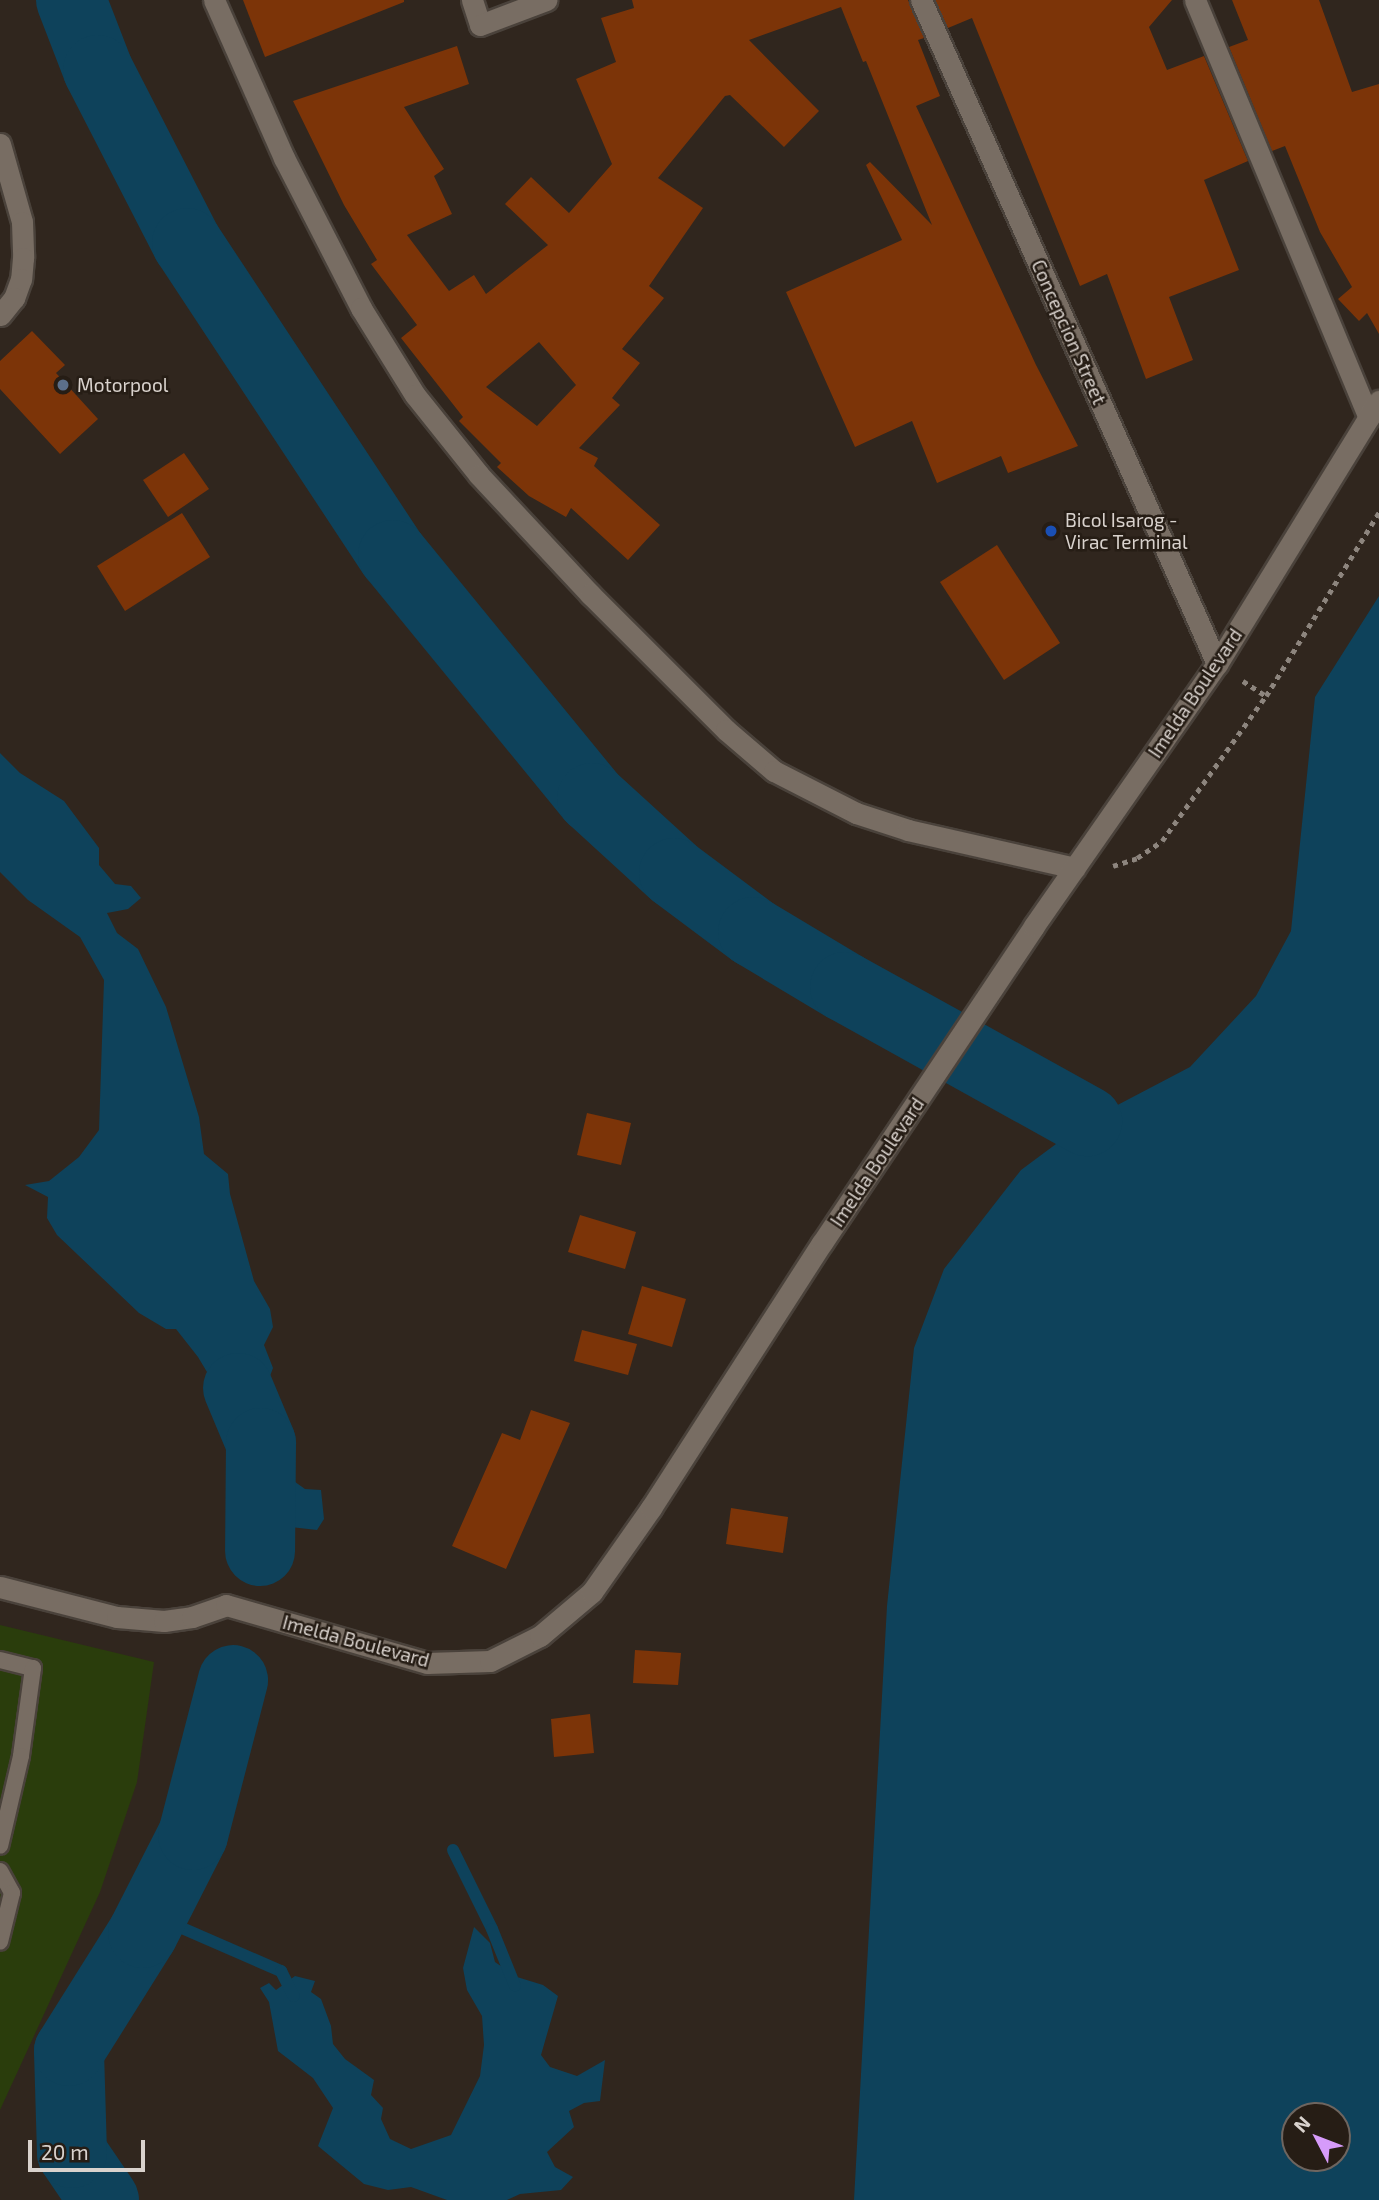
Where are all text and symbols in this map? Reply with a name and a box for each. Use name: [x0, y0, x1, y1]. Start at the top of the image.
street label: Concepcion Street: [1027, 256, 1111, 408]
place label: Motorpool: [77, 374, 168, 396]
marker: Motorpool: [55, 377, 71, 393]
place label: Bicol Isarog - Virac Terminal: [1065, 509, 1188, 553]
marker: Bicol Isarog - Virac Terminal: [1043, 523, 1059, 539]
street label: Imelda Boulevard: [1143, 624, 1247, 762]
street label: Imelda Boulevard: [825, 1093, 929, 1231]
street label: Imelda Boulevard: [280, 1610, 432, 1672]
north arrow: [1281, 2102, 1351, 2172]
text: N: [1288, 2111, 1315, 2137]
scale bar: [32, 2126, 149, 2170]
text: 20 m: [41, 2139, 89, 2164]

